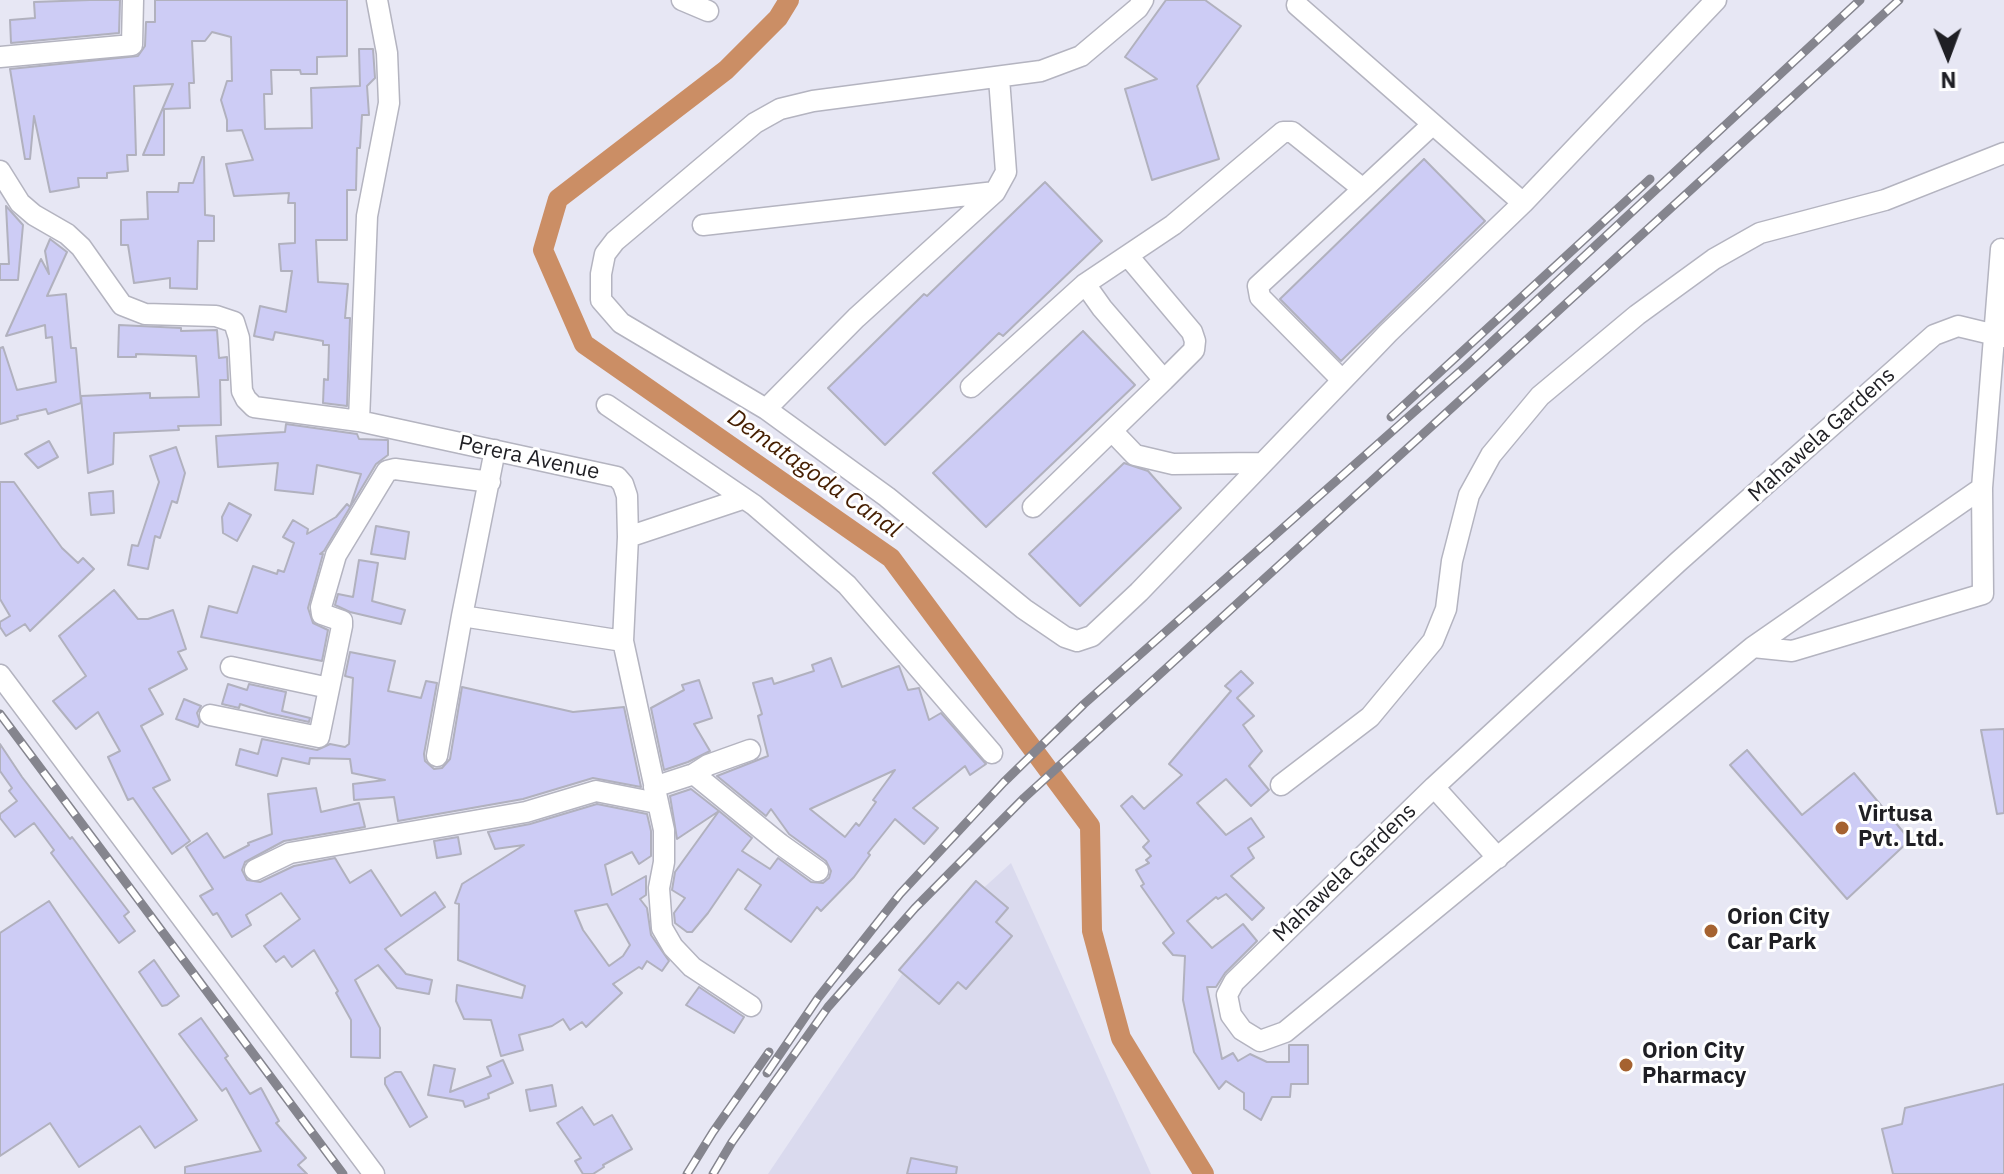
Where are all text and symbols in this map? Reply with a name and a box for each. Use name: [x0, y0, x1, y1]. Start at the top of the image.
north arrow: [1908, 16, 1988, 96]
text: N: [1940, 66, 1957, 95]
street label: Mahawela Gardens: [1743, 362, 1901, 508]
water label: Dematagoda Canal: [722, 403, 906, 545]
street label: Perera Avenue: [456, 430, 602, 486]
street label: Mahawela Gardens: [1268, 798, 1422, 948]
place label: Virtusa Pvt. Ltd.: [1858, 802, 1944, 854]
marker: Virtusa Pvt. Ltd.: [1833, 819, 1851, 837]
place label: Orion City Car Park: [1727, 905, 1829, 956]
marker: Orion City Car Park: [1702, 922, 1720, 940]
place label: Orion City Pharmacy: [1642, 1039, 1746, 1090]
marker: Orion City Pharmacy: [1617, 1056, 1635, 1074]

